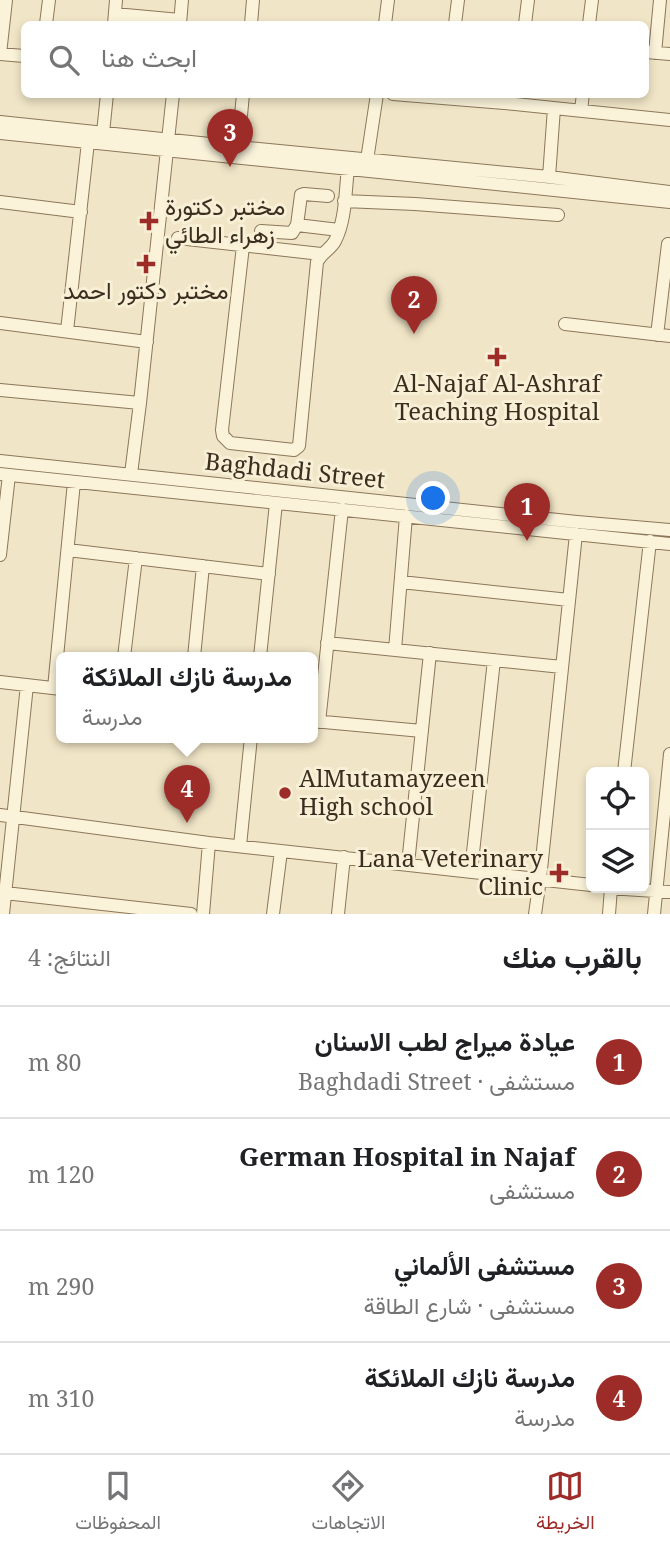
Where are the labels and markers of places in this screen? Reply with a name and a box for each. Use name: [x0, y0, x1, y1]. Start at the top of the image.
pin: 3: [207, 109, 253, 167]
place label: مختبر دكتورة زهراء الطائي: [165, 189, 285, 254]
marker: مختبر دكتورة زهراء الطائي: [139, 211, 159, 231]
marker: مختبر دكتور احمد: [136, 254, 156, 274]
place label: مختبر دكتور احمد: [63, 273, 229, 306]
pin: 2: [391, 276, 437, 334]
marker: Al-Najaf Al-Ashraf Teaching Hospital: [487, 347, 507, 367]
place label: Al-Najaf Al-Ashraf Teaching Hospital: [393, 366, 603, 427]
pin: 1: [504, 483, 550, 541]
place label: AlMutamayzeen High school: [299, 761, 486, 822]
pin: 4: [164, 765, 210, 823]
marker: AlMutamayzeen High school: [277, 785, 293, 801]
place label: Lana Veterinary Clinic: [358, 841, 543, 902]
marker: Lana Veterinary Clinic: [549, 863, 569, 883]

